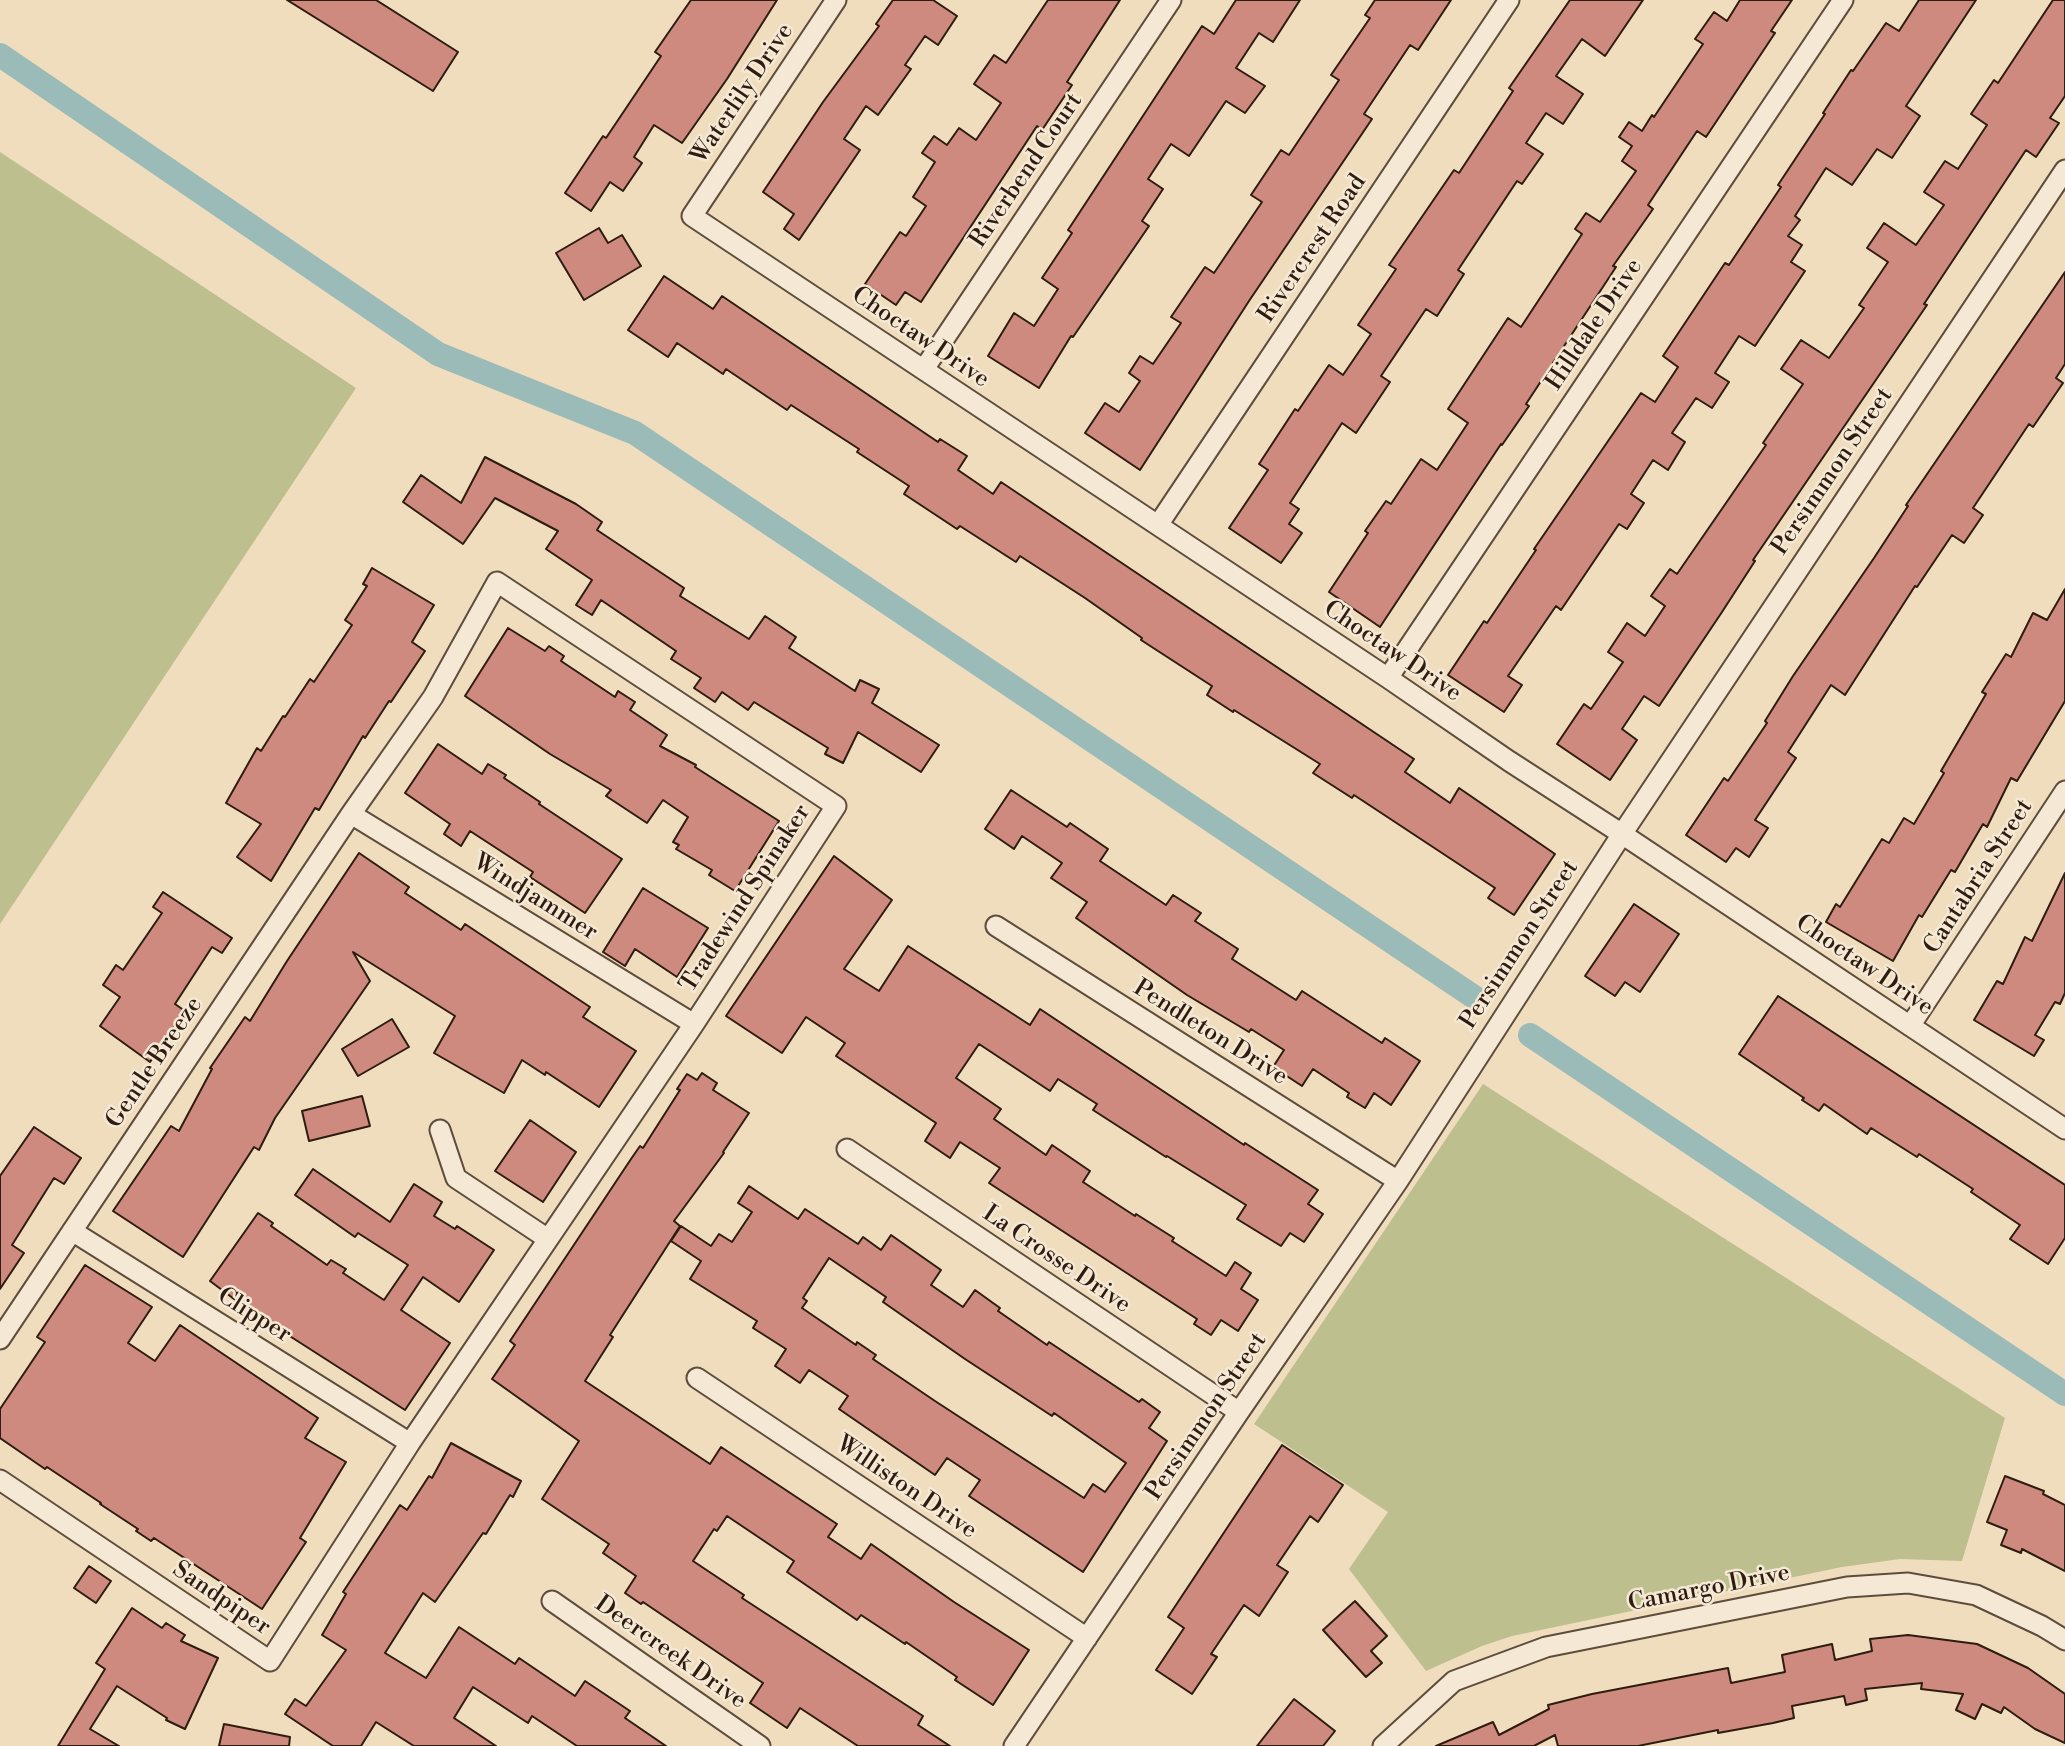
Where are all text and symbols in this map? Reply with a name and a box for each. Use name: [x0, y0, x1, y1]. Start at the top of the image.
street label: Waterlily Drive: [686, 18, 800, 170]
street label: Riverbend Court: [965, 88, 1089, 254]
street label: Rivercrest Road: [1253, 169, 1373, 329]
street label: Hilldale Drive: [1540, 254, 1650, 396]
street label: Choctaw Drive: [846, 281, 994, 395]
street label: Persimmon Street: [1766, 383, 1900, 561]
street label: Choctaw Drive: [1318, 595, 1466, 709]
street label: Cantabria Street: [1918, 794, 2040, 960]
street label: Tradewind Spinaker: [675, 800, 817, 998]
street label: Windjammer: [467, 848, 603, 948]
street label: Persimmon Street: [1455, 855, 1585, 1035]
street label: Choctaw Drive: [1790, 909, 1938, 1023]
street label: Pendleton Drive: [1128, 974, 1292, 1092]
street label: Gentle Breeze: [101, 992, 209, 1134]
street label: La Crosse Drive: [977, 1200, 1135, 1320]
street label: Clipper: [212, 1282, 296, 1350]
street label: Persimmon Street: [1140, 1328, 1274, 1506]
street label: Williston Drive: [830, 1430, 982, 1546]
street label: Sandpiper: [167, 1556, 275, 1642]
street label: Camargo Drive: [1626, 1559, 1792, 1619]
street label: Deercreek Drive: [589, 1590, 751, 1716]

